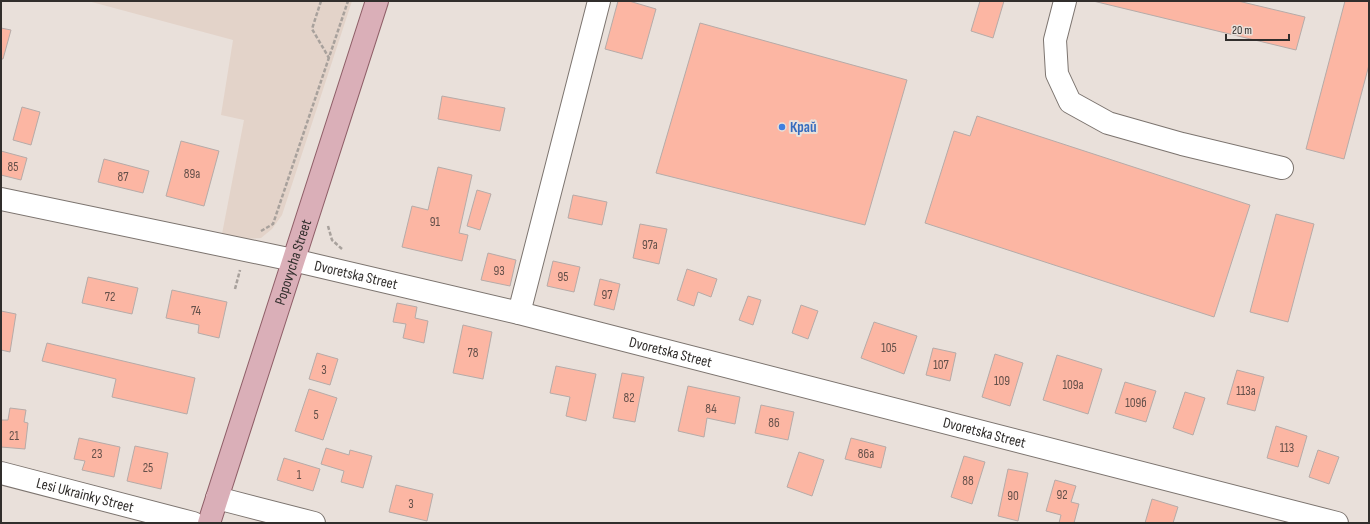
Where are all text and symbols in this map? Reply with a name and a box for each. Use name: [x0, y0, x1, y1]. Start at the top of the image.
scale bar: [1226, 16, 1289, 42]
text: 20 m: [1232, 23, 1252, 38]
place label: Край: [790, 118, 816, 137]
marker: Край: [777, 122, 787, 132]
house number: 85: [8, 159, 18, 175]
house number: 89а: [184, 166, 200, 182]
house number: 87: [118, 169, 129, 185]
house number: 91: [430, 214, 441, 230]
street label: Popovycha Street: [271, 217, 316, 307]
house number: 97а: [642, 237, 658, 253]
street label: Dvoretska Street: [312, 256, 400, 294]
house number: 93: [493, 263, 505, 279]
house number: 95: [558, 269, 568, 285]
house number: 97: [602, 287, 613, 303]
house number: 72: [105, 289, 115, 305]
house number: 74: [191, 303, 202, 319]
street label: Dvoretska Street: [627, 333, 714, 372]
house number: 105: [881, 340, 897, 356]
house number: 78: [468, 345, 479, 361]
house number: 107: [933, 357, 950, 373]
house number: 3: [321, 362, 327, 378]
house number: 109: [994, 373, 1010, 389]
house number: 109а: [1062, 377, 1084, 393]
house number: 113а: [1236, 383, 1256, 399]
house number: 82: [623, 390, 635, 406]
house number: 109б: [1125, 395, 1147, 411]
house number: 84: [705, 401, 717, 417]
house number: 5: [313, 407, 319, 423]
street label: Dvoretska Street: [941, 413, 1028, 453]
house number: 86: [768, 415, 780, 431]
house number: 21: [9, 428, 19, 444]
house number: 113: [1280, 440, 1294, 456]
house number: 23: [92, 446, 102, 462]
house number: 86а: [858, 446, 874, 462]
house number: 25: [143, 460, 153, 476]
house number: 1: [297, 467, 302, 483]
house number: 88: [962, 473, 974, 489]
street label: Lesi Ukrainky Street: [34, 474, 136, 517]
house number: 92: [1056, 487, 1068, 503]
house number: 90: [1007, 488, 1019, 504]
house number: 3: [408, 496, 414, 512]

